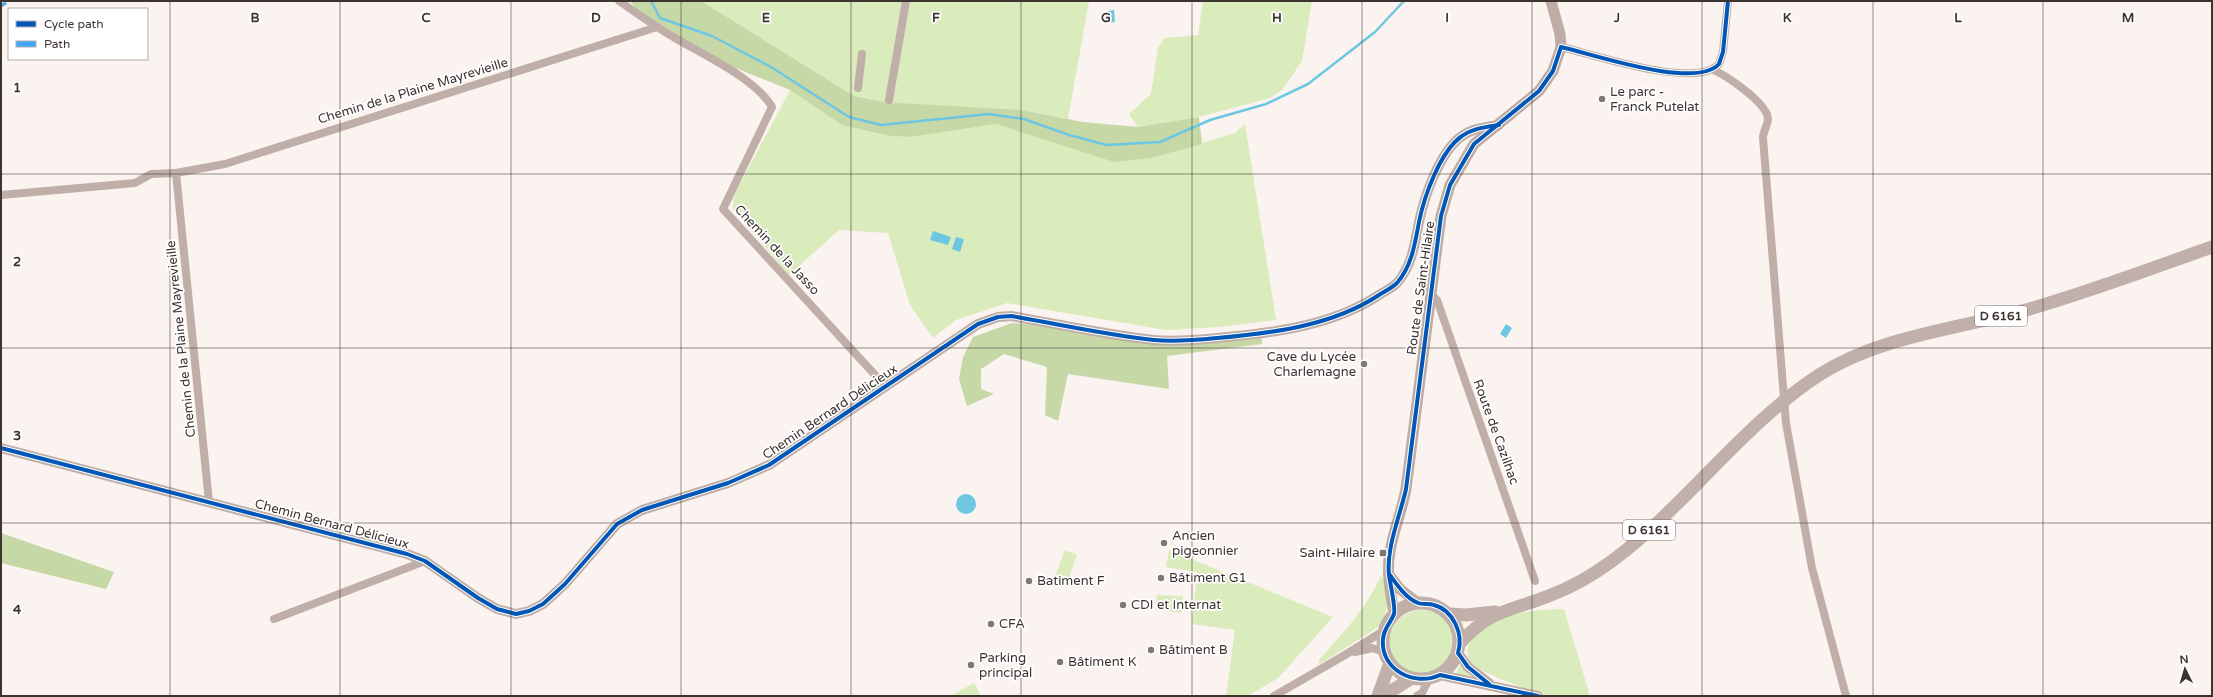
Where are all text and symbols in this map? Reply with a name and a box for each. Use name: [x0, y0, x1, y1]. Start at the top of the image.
legend: [8, 8, 148, 60]
text: B: [250, 10, 260, 26]
text: C: [421, 10, 431, 26]
text: D: [591, 10, 601, 26]
text: E: [762, 10, 770, 26]
text: F: [932, 10, 940, 26]
text: G: [1101, 10, 1111, 26]
text: H: [1272, 10, 1282, 26]
text: I: [1445, 10, 1449, 26]
text: J: [1613, 10, 1620, 26]
text: K: [1783, 10, 1792, 26]
text: L: [1954, 10, 1962, 26]
text: M: [2122, 10, 2134, 26]
text: Cycle path: [44, 17, 103, 31]
text: Path: [44, 37, 70, 51]
street label: Chemin de la Plaine Mayrevieille: [316, 54, 510, 128]
text: 1: [13, 80, 21, 96]
place label: Le parc - Franck Putelat: [1610, 84, 1699, 115]
marker: Le parc - Franck Putelat: [1597, 94, 1607, 104]
street label: Chemin de la Jasso: [731, 202, 823, 298]
street label: Route de Saint-Hilaire: [1404, 220, 1438, 356]
street label: Chemin de la Plaine Mayrevieille: [163, 240, 199, 438]
text: 2: [13, 254, 21, 270]
road number: D 6161: [1975, 306, 2027, 326]
place label: Cave du Lycée Charlemagne: [1267, 349, 1356, 380]
marker: Cave du Lycée Charlemagne: [1359, 359, 1369, 369]
street label: Chemin Bernard Délicieux: [759, 361, 901, 463]
street label: Route de Cazilhac: [1469, 377, 1523, 487]
text: 3: [13, 428, 21, 444]
street label: Chemin Bernard Délicieux: [253, 496, 411, 552]
road number: D 6161: [1623, 520, 1675, 540]
place label: Ancien pigeonnier: [1172, 528, 1238, 559]
marker: Ancien pigeonnier: [1159, 538, 1169, 548]
place label: Saint-Hilaire: [1300, 545, 1375, 561]
marker: Saint-Hilaire: [1378, 548, 1388, 558]
place label: Bâtiment G1: [1169, 570, 1247, 586]
place label: Batiment F: [1037, 573, 1105, 589]
marker: Bâtiment G1: [1156, 573, 1166, 583]
marker: Batiment F: [1024, 576, 1034, 586]
place label: CDI et Internat: [1131, 597, 1221, 613]
marker: CDI et Internat: [1118, 600, 1128, 610]
text: 4: [13, 602, 22, 618]
place label: CFA: [999, 616, 1025, 632]
marker: CFA: [986, 619, 996, 629]
place label: Bâtiment B: [1159, 642, 1228, 658]
marker: Bâtiment B: [1146, 645, 1156, 655]
north arrow: [2165, 649, 2205, 689]
place label: Parking principal: [979, 650, 1032, 681]
text: N: [2179, 653, 2189, 666]
place label: Bâtiment K: [1068, 654, 1137, 670]
marker: Bâtiment K: [1055, 657, 1065, 667]
marker: Parking principal: [966, 660, 976, 670]

